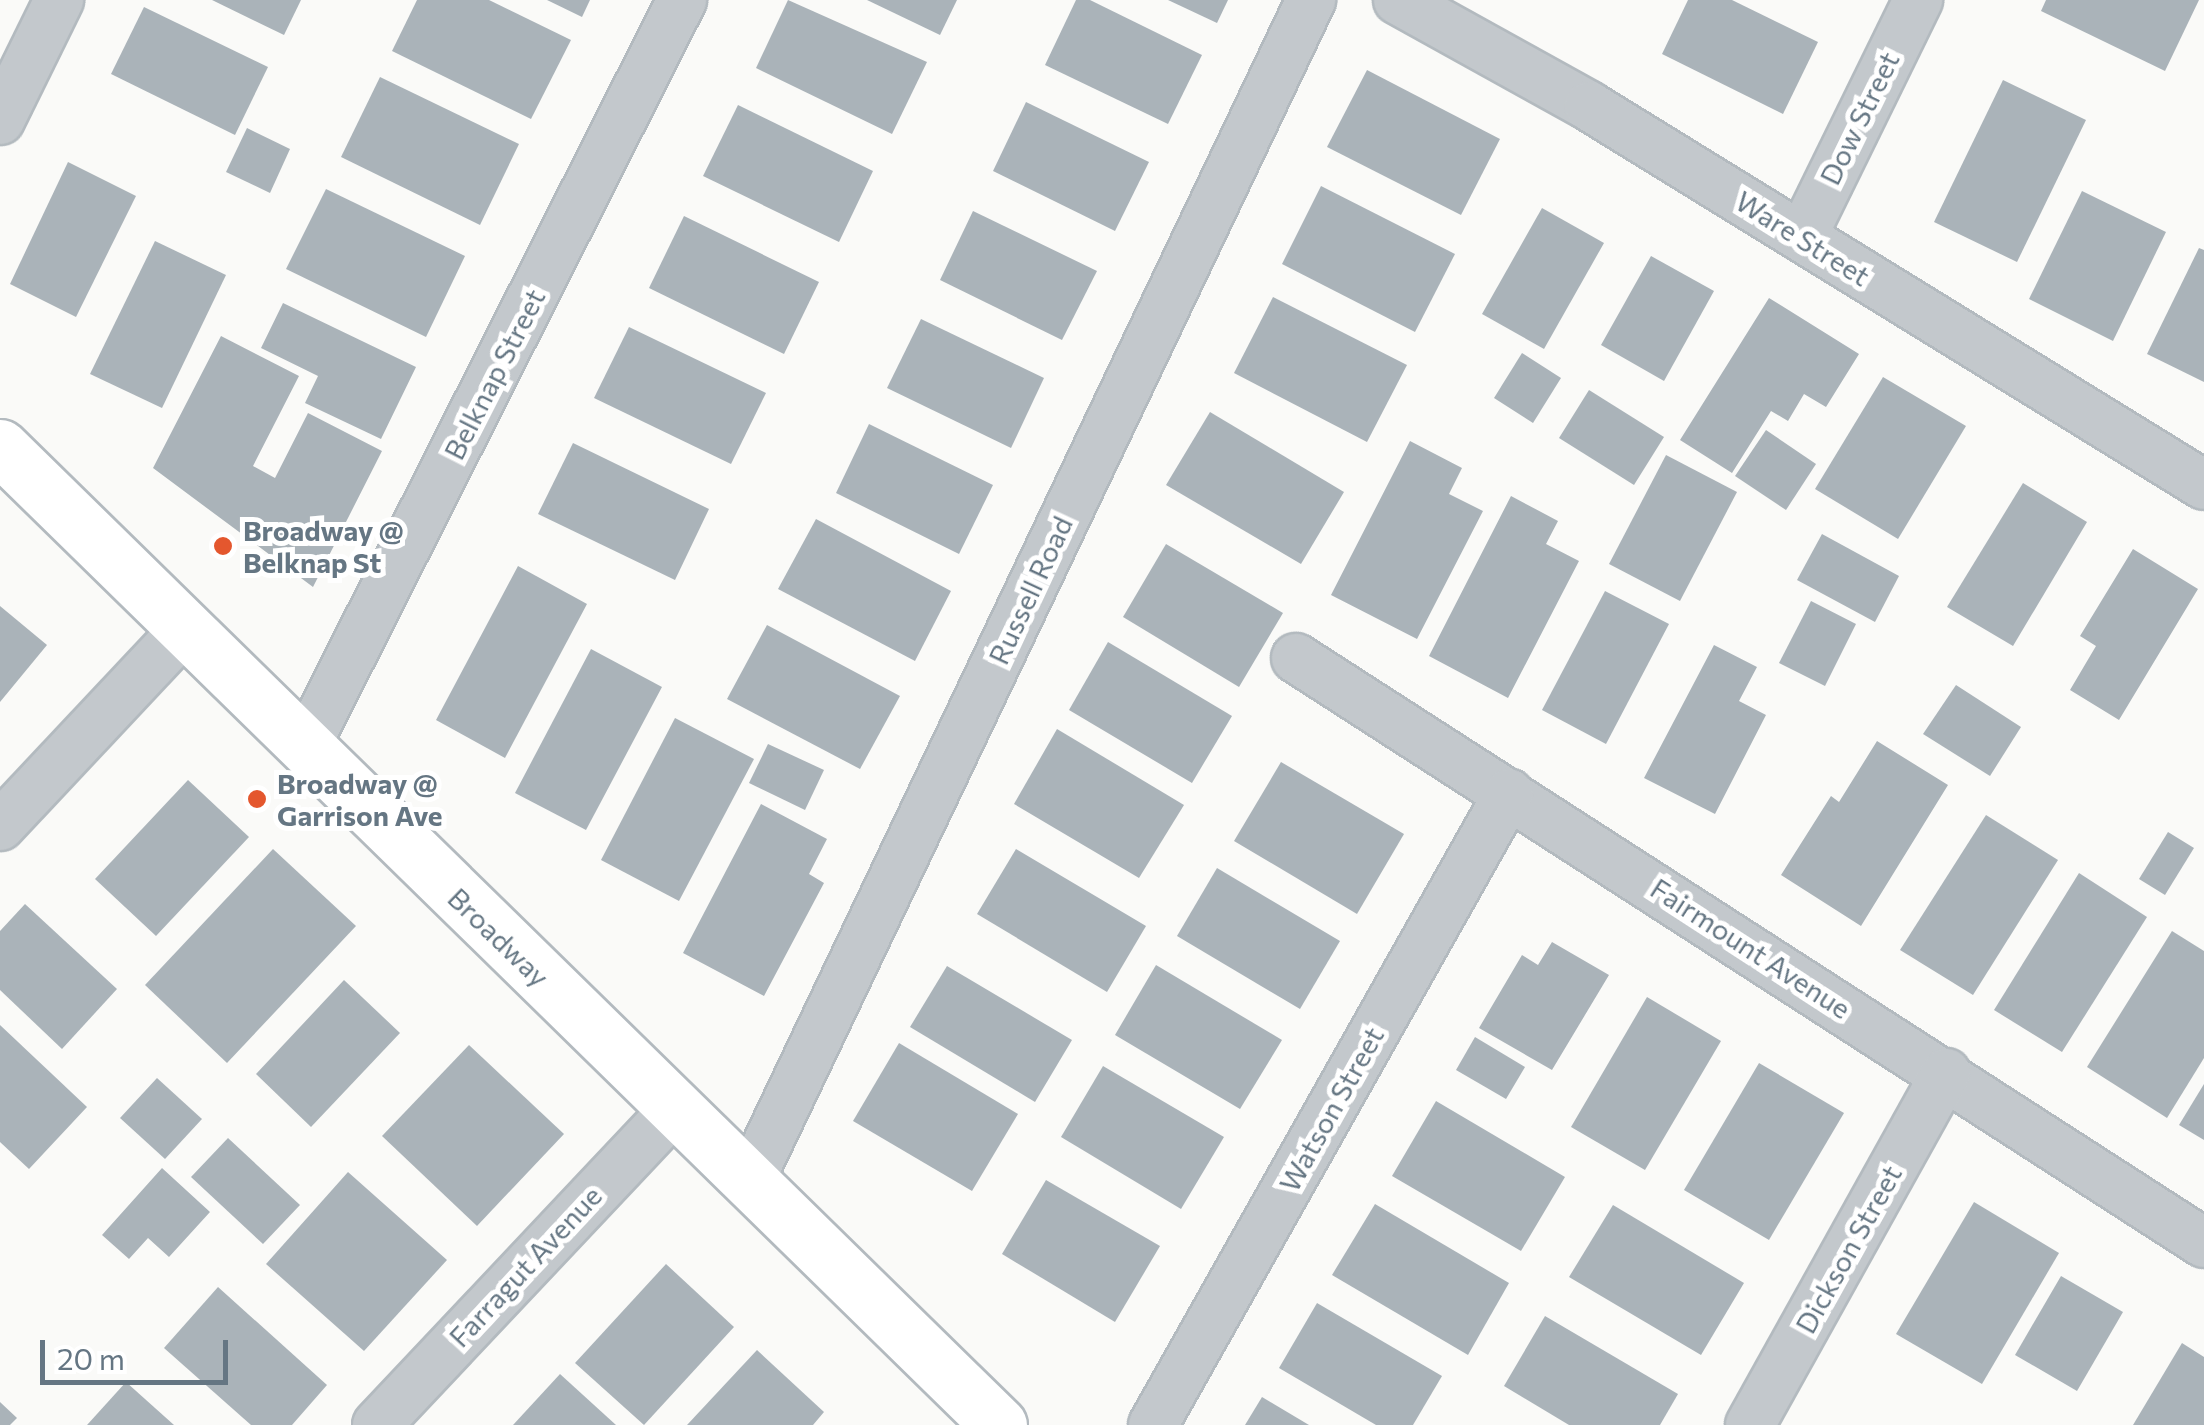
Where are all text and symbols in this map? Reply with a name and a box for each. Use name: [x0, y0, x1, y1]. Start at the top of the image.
street label: Dow Street: [1812, 46, 1906, 190]
street label: Ware Street: [1730, 184, 1876, 292]
street label: Belknap Street: [437, 283, 551, 465]
street label: Russell Road: [981, 511, 1079, 669]
place label: Broadway @ Belknap St: [243, 513, 404, 579]
marker: Broadway @ Belknap St: [212, 535, 234, 557]
place label: Broadway @ Garrison Ave: [277, 766, 442, 832]
marker: Broadway @ Garrison Ave: [246, 788, 268, 810]
street label: Fairmount Avenue: [1645, 871, 1857, 1025]
street label: Broadway: [442, 881, 556, 993]
street label: Watson Street: [1272, 1021, 1390, 1197]
street label: Dickson Street: [1788, 1159, 1908, 1339]
street label: Farragut Avenue: [442, 1179, 608, 1353]
scale bar: [45, 1320, 232, 1382]
text: 20 m: [57, 1339, 125, 1376]

